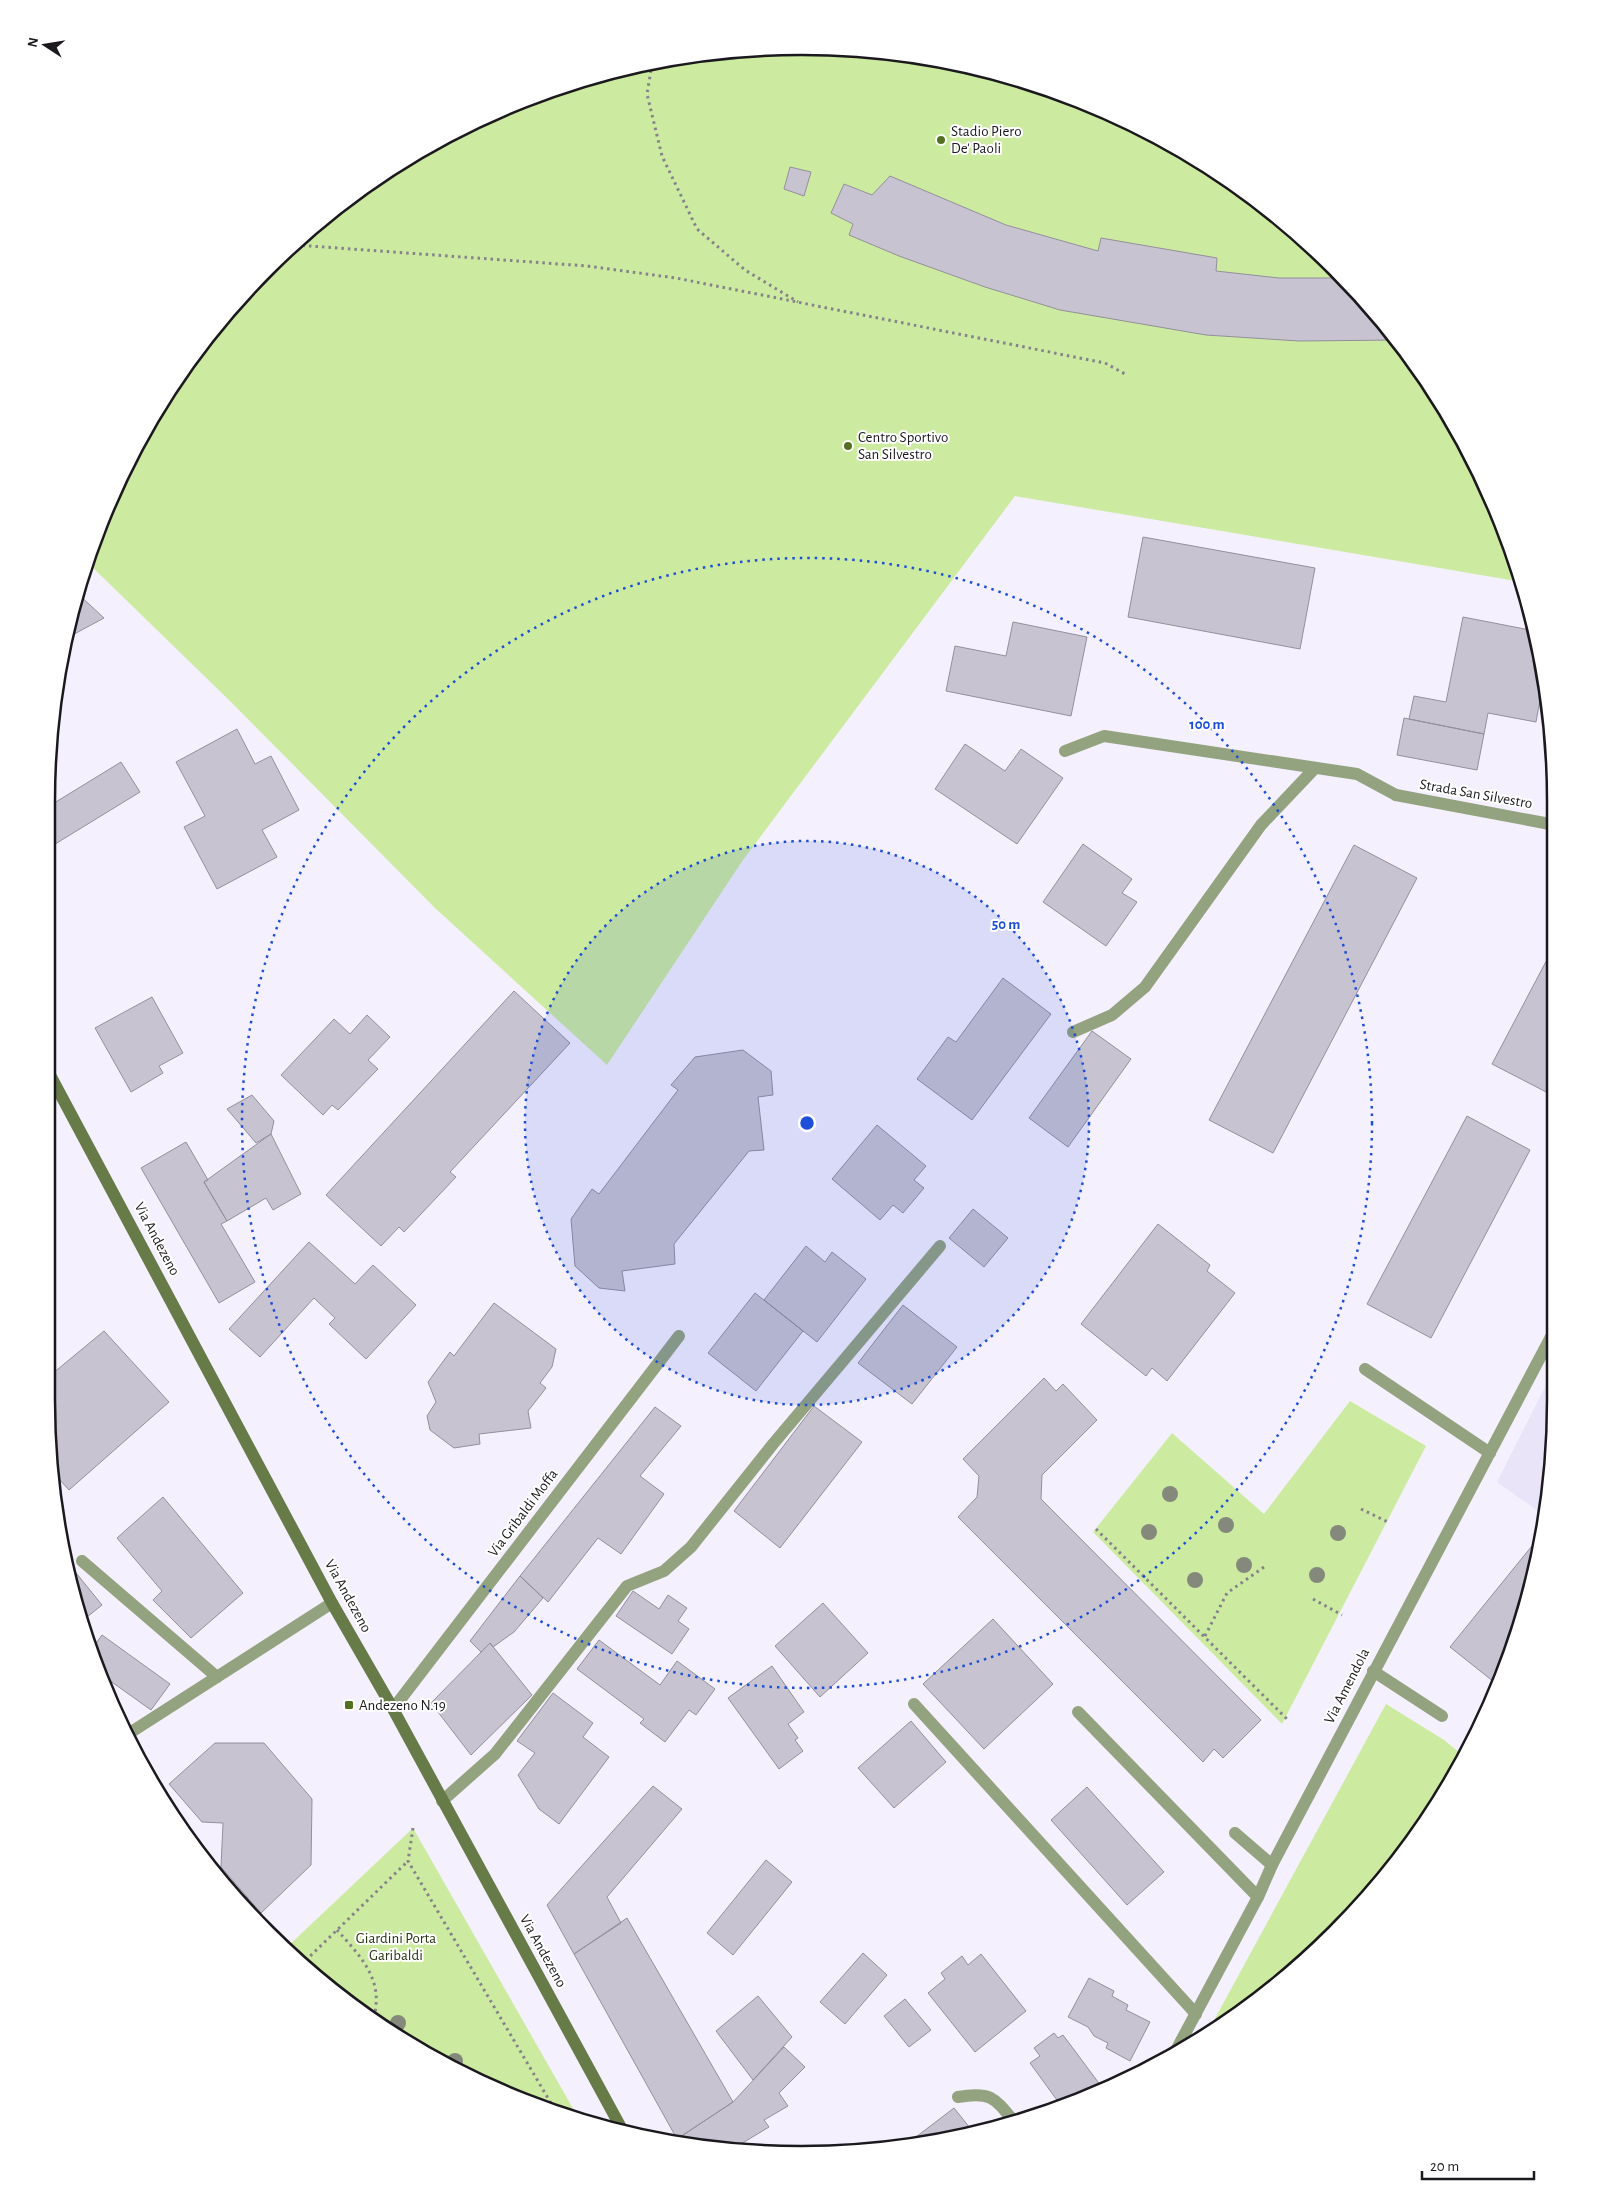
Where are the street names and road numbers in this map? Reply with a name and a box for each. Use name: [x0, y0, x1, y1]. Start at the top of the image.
street label: Strada San Silvestro: [1418, 777, 1534, 811]
street label: Via Andezeno: [131, 1200, 183, 1278]
street label: Via Gribaldi Moffa: [485, 1466, 561, 1560]
street label: Via Andezeno: [322, 1557, 374, 1635]
street label: Via Amendola: [1322, 1646, 1372, 1726]
street label: Via Andezeno: [517, 1912, 569, 1990]

